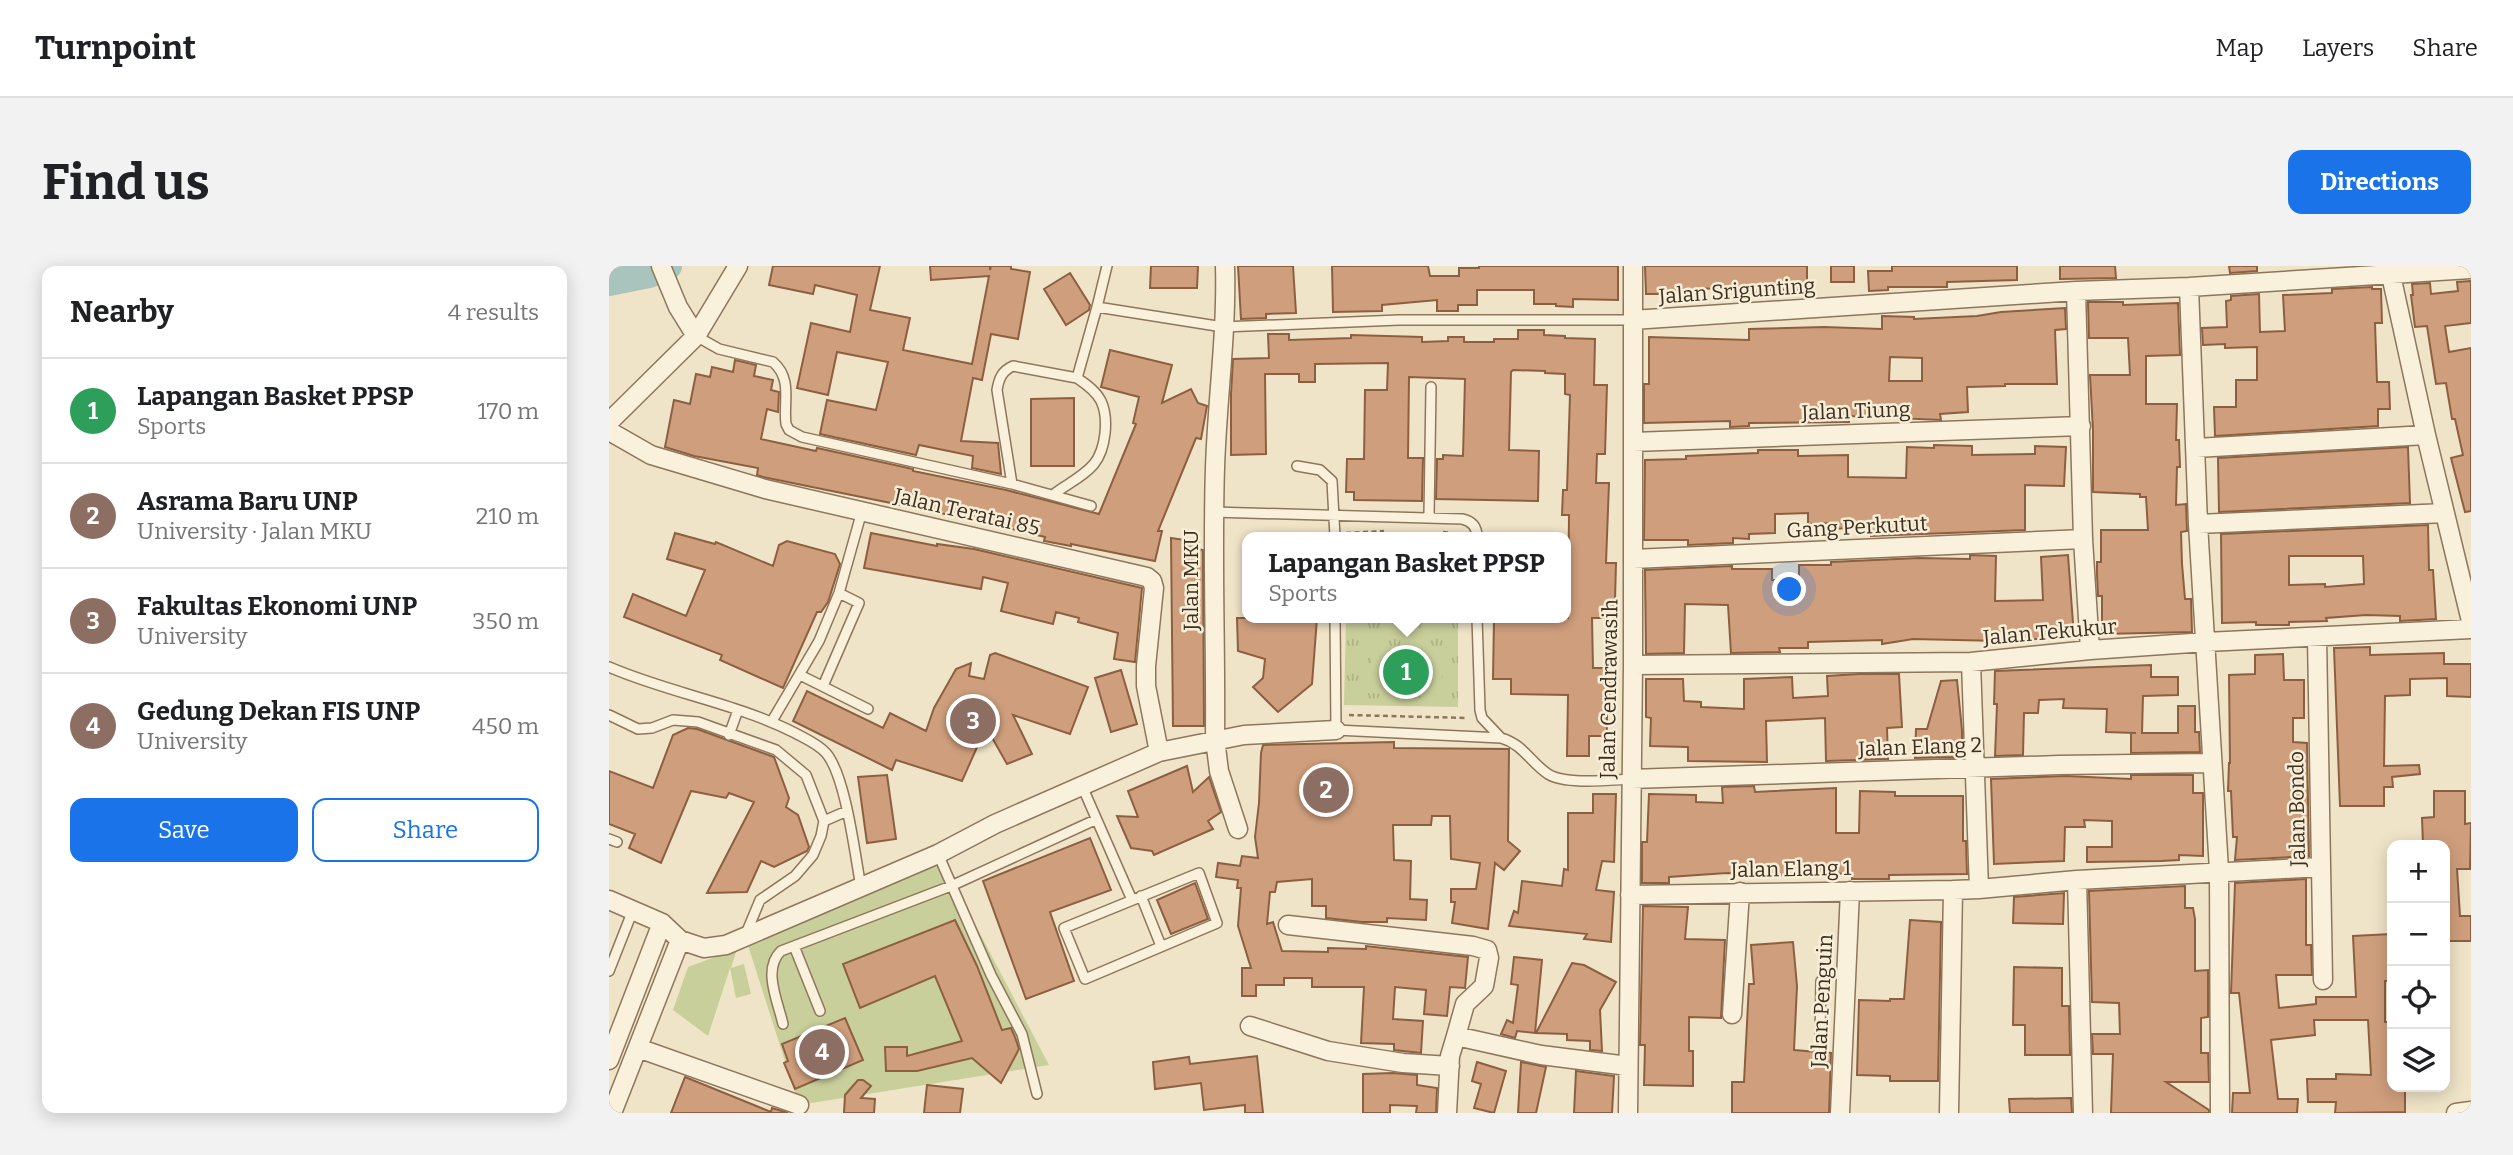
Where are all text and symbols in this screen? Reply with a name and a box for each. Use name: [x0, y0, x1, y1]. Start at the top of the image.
text: Turnpoint: [35, 28, 196, 68]
text: Map: [2216, 34, 2264, 62]
text: Layers: [2302, 34, 2374, 62]
text: Share: [2412, 34, 2478, 62]
button: Directions: [2288, 150, 2471, 214]
text: Find us: [42, 153, 210, 212]
street label: Jalan Srigunting: [1657, 273, 1816, 310]
text: Nearby: [70, 294, 174, 330]
text: 4 results: [448, 298, 539, 326]
text: Lapangan Basket PPSP: [137, 381, 414, 412]
street label: Jalan Tiung: [1800, 396, 1911, 426]
text: 1: [88, 397, 98, 425]
text: 170 m: [477, 397, 539, 425]
text: Sports: [137, 412, 206, 440]
street label: Jalan Teratai 85: [891, 482, 1042, 541]
text: Asrama Baru UNP: [137, 486, 358, 517]
text: 2: [87, 502, 99, 530]
text: 210 m: [476, 502, 539, 530]
street label: Gang Perkutut: [1786, 510, 1929, 544]
text: University · Jalan MKU: [137, 517, 372, 545]
street label: Jalan MKU: [1178, 529, 1204, 631]
popup: [1242, 532, 1571, 623]
text: Lapangan Basket PPSP: [1268, 548, 1545, 579]
your location: [1772, 572, 1806, 606]
text: Sports: [1268, 579, 1337, 607]
text: Fakultas Ekonomi UNP: [137, 591, 417, 622]
street label: Jalan Cendrawasih: [1594, 599, 1624, 780]
text: 3: [86, 607, 100, 635]
text: 350 m: [472, 607, 539, 635]
street label: Jalan Tekukur: [1981, 613, 2118, 651]
text: University: [137, 622, 247, 650]
pin: 1: [1383, 646, 1429, 698]
pin: 3: [950, 695, 996, 747]
text: Gedung Dekan FIS UNP: [137, 696, 420, 727]
text: 4: [86, 712, 100, 740]
text: 450 m: [472, 712, 539, 740]
text: University: [137, 727, 247, 755]
street label: Jalan Elang 2: [1857, 732, 1982, 762]
street label: Jalan Bondo: [2283, 751, 2311, 868]
pin: 2: [1303, 764, 1349, 816]
button: Save: [70, 798, 298, 862]
button: Share: [312, 798, 539, 862]
map controls: [2387, 840, 2450, 1092]
button: +: [2387, 840, 2450, 903]
street label: Jalan Elang 1: [1729, 855, 1852, 883]
button: −: [2387, 903, 2450, 966]
street label: Jalan Penguin: [1805, 933, 1838, 1070]
button: locate: [2387, 966, 2450, 1029]
pin: 4: [799, 1026, 845, 1078]
button: layers: [2387, 1029, 2450, 1092]

